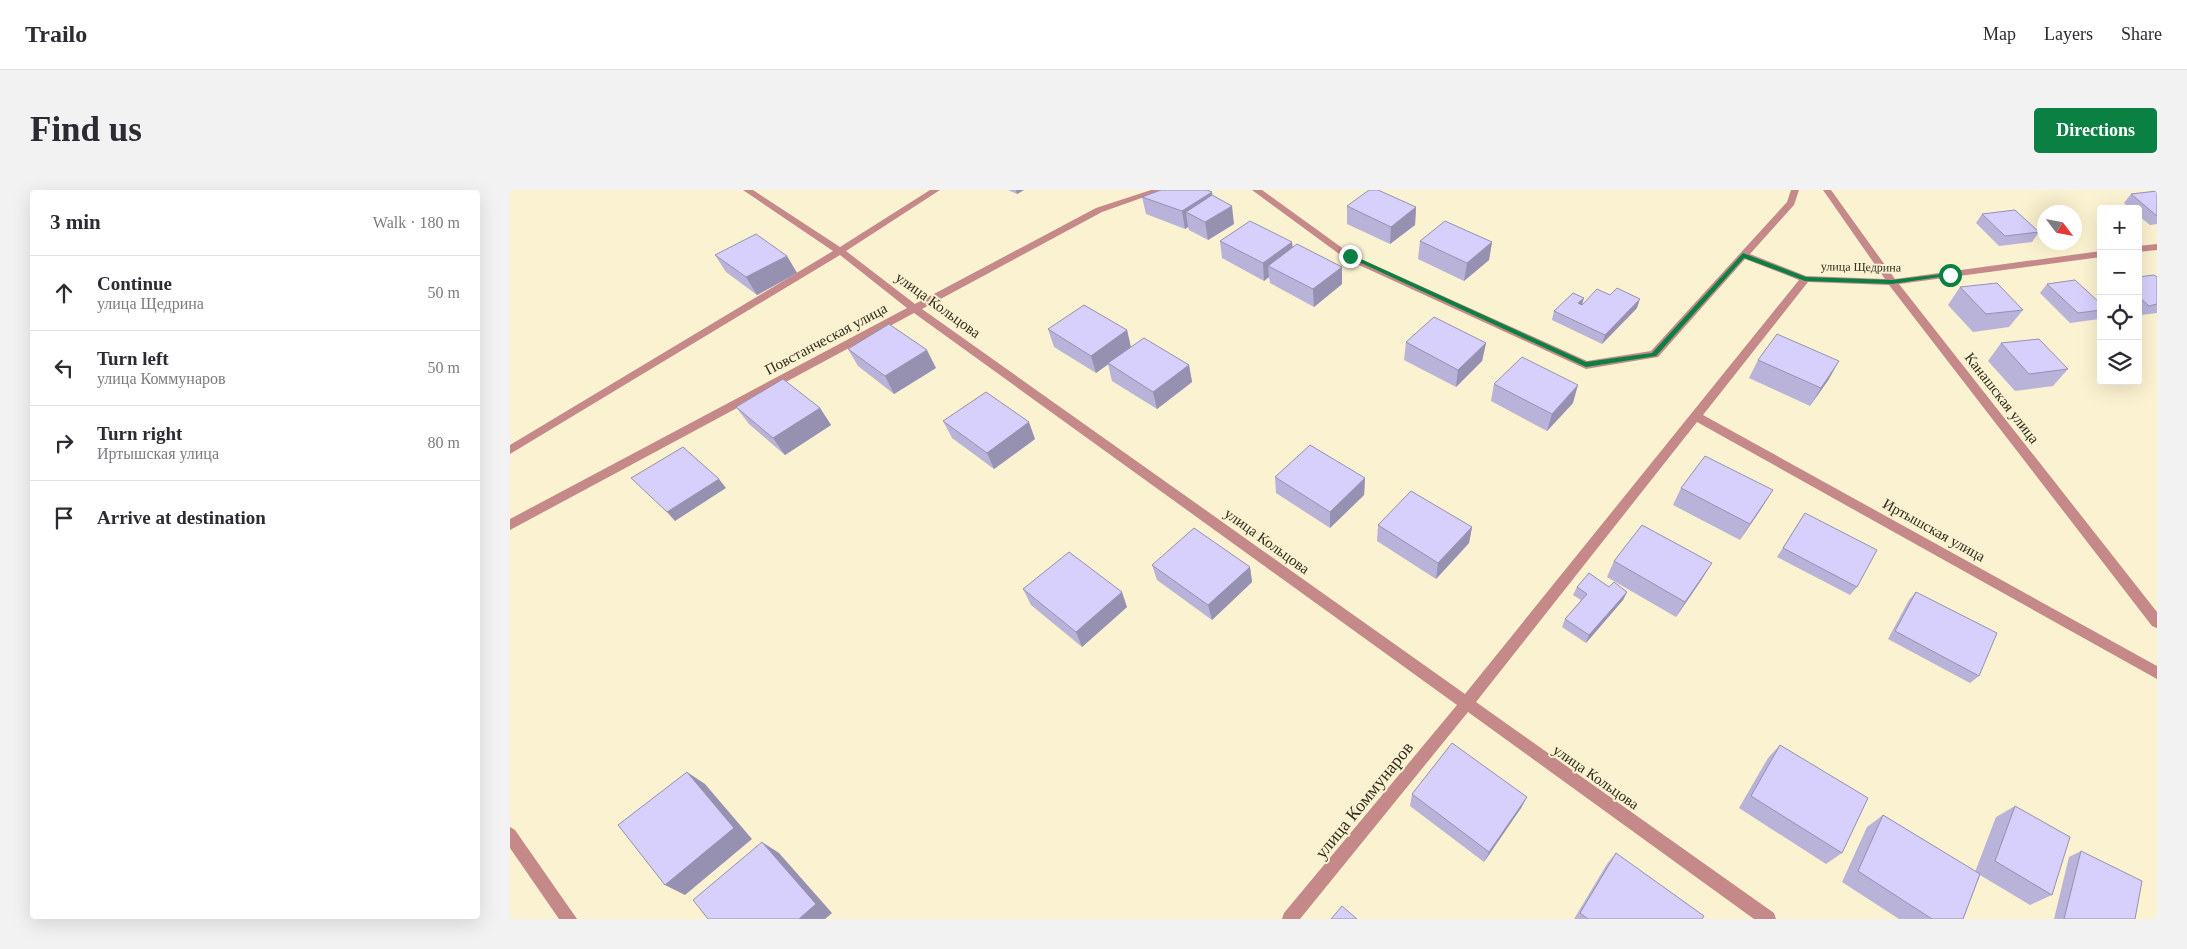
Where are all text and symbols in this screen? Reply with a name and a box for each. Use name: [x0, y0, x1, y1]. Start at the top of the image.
text: Trailo: [25, 21, 87, 47]
text: Map: [1983, 24, 2016, 44]
text: Layers: [2044, 24, 2093, 44]
text: Share: [2121, 24, 2162, 44]
button: Directions: [2034, 108, 2157, 153]
text: Find us: [30, 110, 142, 149]
north arrow: [2037, 205, 2082, 250]
map controls: [2097, 205, 2142, 385]
button: +: [2097, 205, 2142, 250]
text: 3 min: [50, 210, 101, 234]
text: Walk · 180 m: [373, 214, 460, 231]
route end: [1339, 245, 1362, 268]
button: −: [2097, 250, 2142, 295]
street label: улица Щедрина: [1821, 259, 1902, 275]
route start: [1939, 264, 1962, 287]
street label: улица Кольцова: [893, 269, 984, 341]
text: Continue: [97, 273, 172, 294]
icon: ahead: [50, 279, 78, 307]
text: 50 m: [428, 284, 460, 301]
text: улица Щедрина: [97, 295, 204, 312]
button: locate: [2097, 295, 2142, 340]
street label: Повстанческая улица: [762, 300, 890, 378]
button: layers: [2097, 340, 2142, 385]
text: Turn left: [97, 348, 169, 369]
street label: Канашская улица: [1962, 349, 2043, 447]
icon: left: [50, 354, 78, 382]
text: 50 m: [428, 359, 460, 376]
text: улица Коммунаров: [97, 370, 226, 387]
text: Turn right: [97, 423, 182, 444]
icon: right: [50, 429, 78, 457]
text: 80 m: [428, 434, 460, 451]
text: Иртышская улица: [97, 445, 219, 462]
street label: Иртышская улица: [1880, 495, 1988, 565]
icon: arrive: [50, 504, 78, 532]
street label: улица Кольцова: [1222, 505, 1313, 577]
text: Arrive at destination: [97, 507, 266, 528]
street label: улица Коммунаров: [1311, 738, 1417, 862]
street label: улица Кольцова: [1550, 742, 1642, 813]

